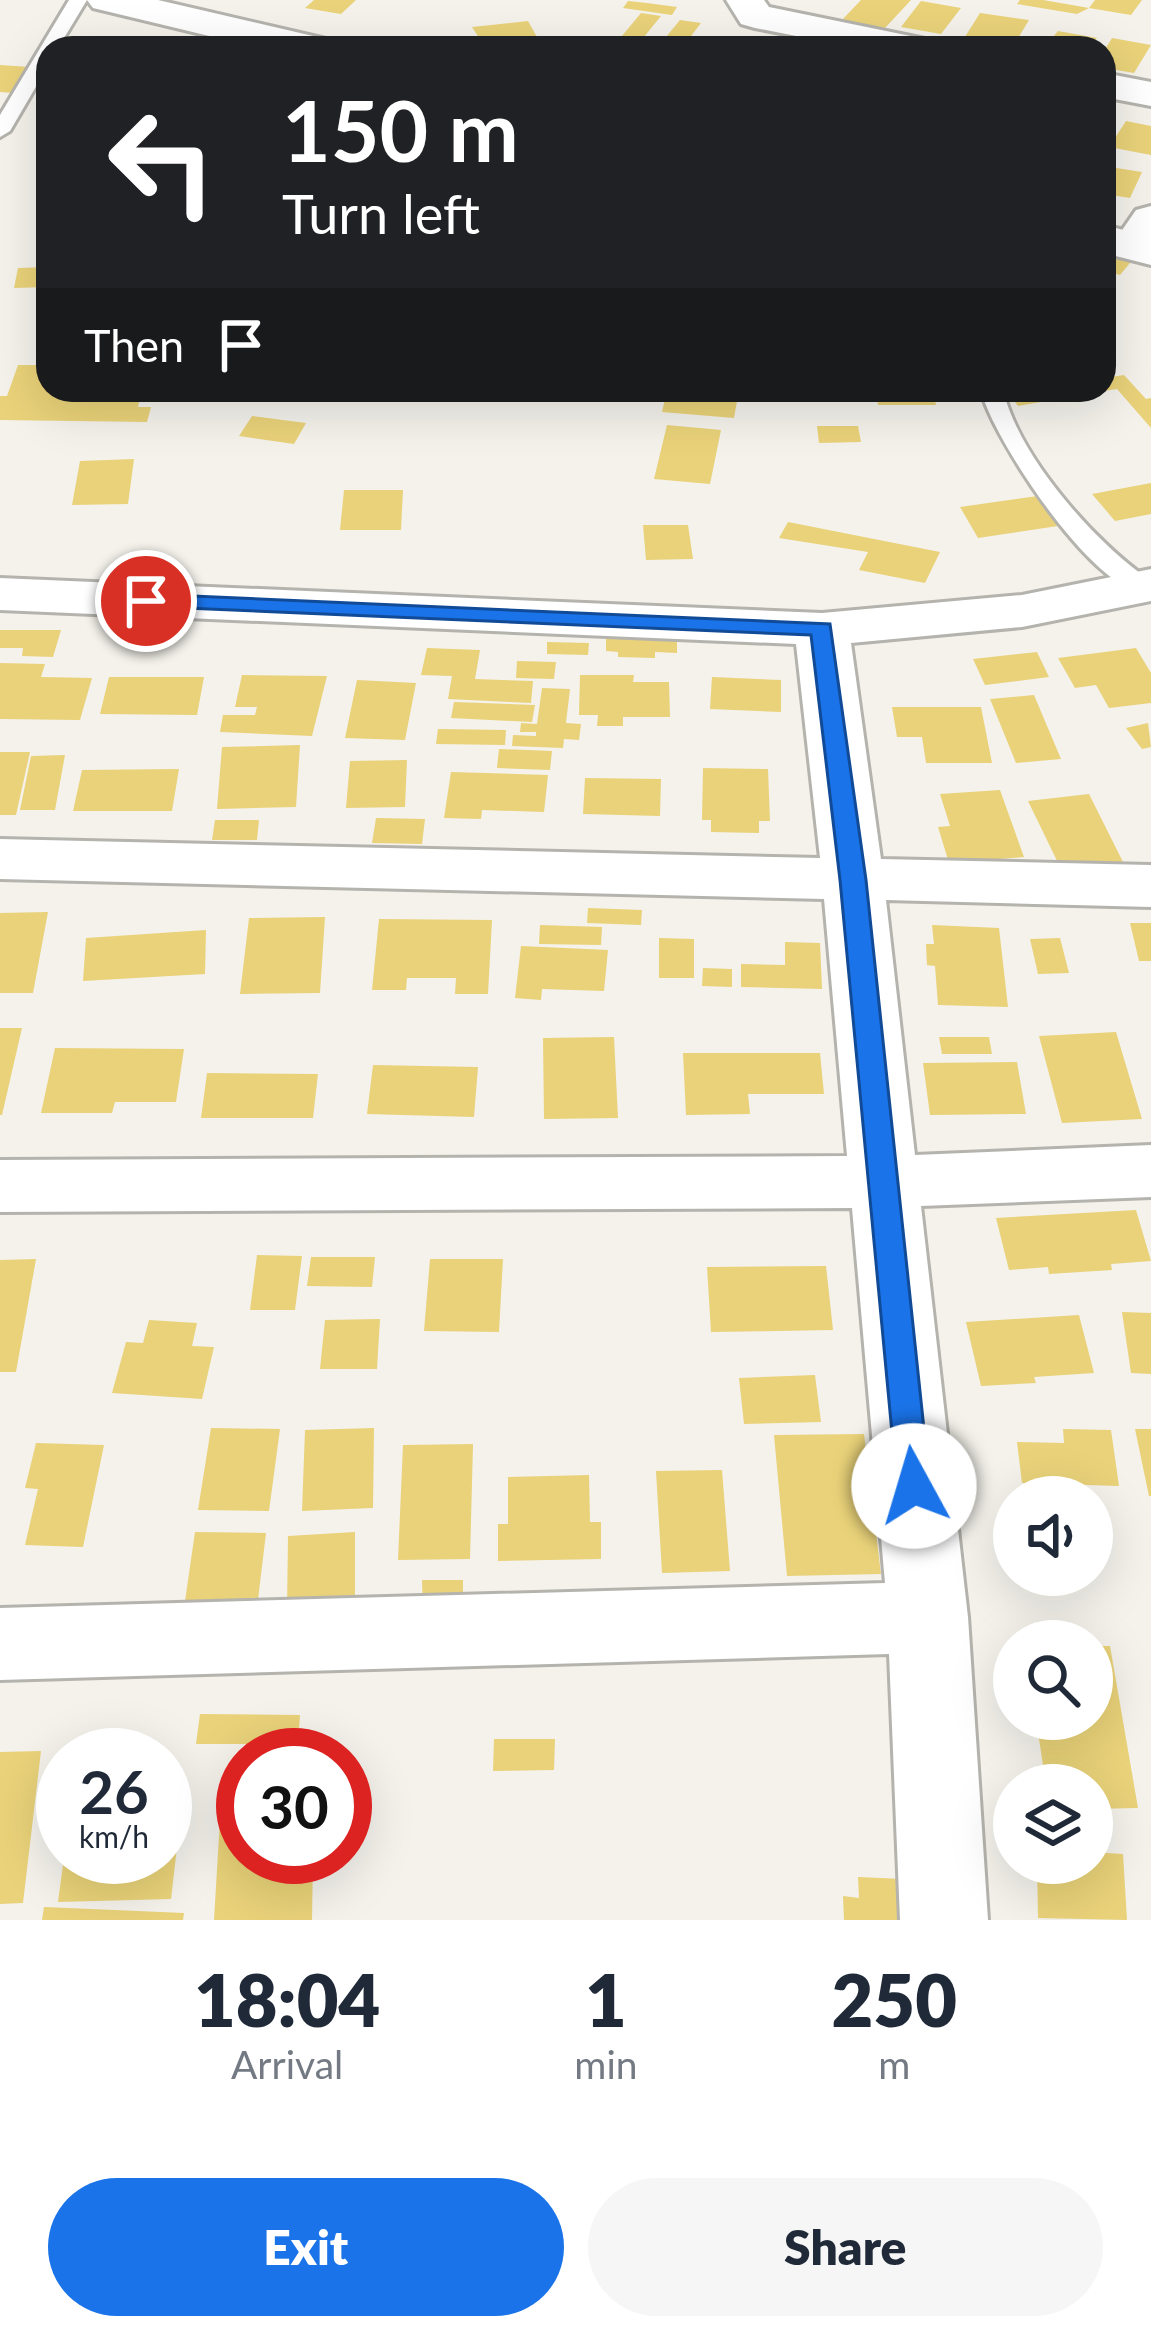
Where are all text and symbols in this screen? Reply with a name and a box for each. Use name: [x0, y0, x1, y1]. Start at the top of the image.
text: 150 m: [282, 79, 519, 180]
icon: left: [84, 84, 240, 240]
text: Turn left: [282, 181, 480, 246]
icon: arrive: [208, 312, 274, 378]
text: Then: [84, 318, 184, 372]
pin: [95, 550, 197, 652]
icon: arrive: [113, 568, 179, 634]
position arrow: [851, 1423, 977, 1549]
map controls: [993, 1476, 1113, 1884]
button: sound: [993, 1476, 1113, 1596]
button: search: [993, 1620, 1113, 1740]
speed limit sign: 30: [216, 1728, 372, 1884]
text: 26: [79, 1755, 149, 1827]
button: layers: [993, 1764, 1113, 1884]
text: km/h: [79, 1818, 149, 1854]
text: 18:04: [194, 1956, 380, 2042]
text: 1: [585, 1956, 627, 2042]
text: 250: [832, 1956, 957, 2042]
text: Arrival: [231, 2041, 343, 2087]
text: min: [574, 2041, 638, 2087]
text: m: [878, 2041, 910, 2087]
button: Exit: [48, 2178, 564, 2316]
button: Share: [588, 2178, 1103, 2316]

